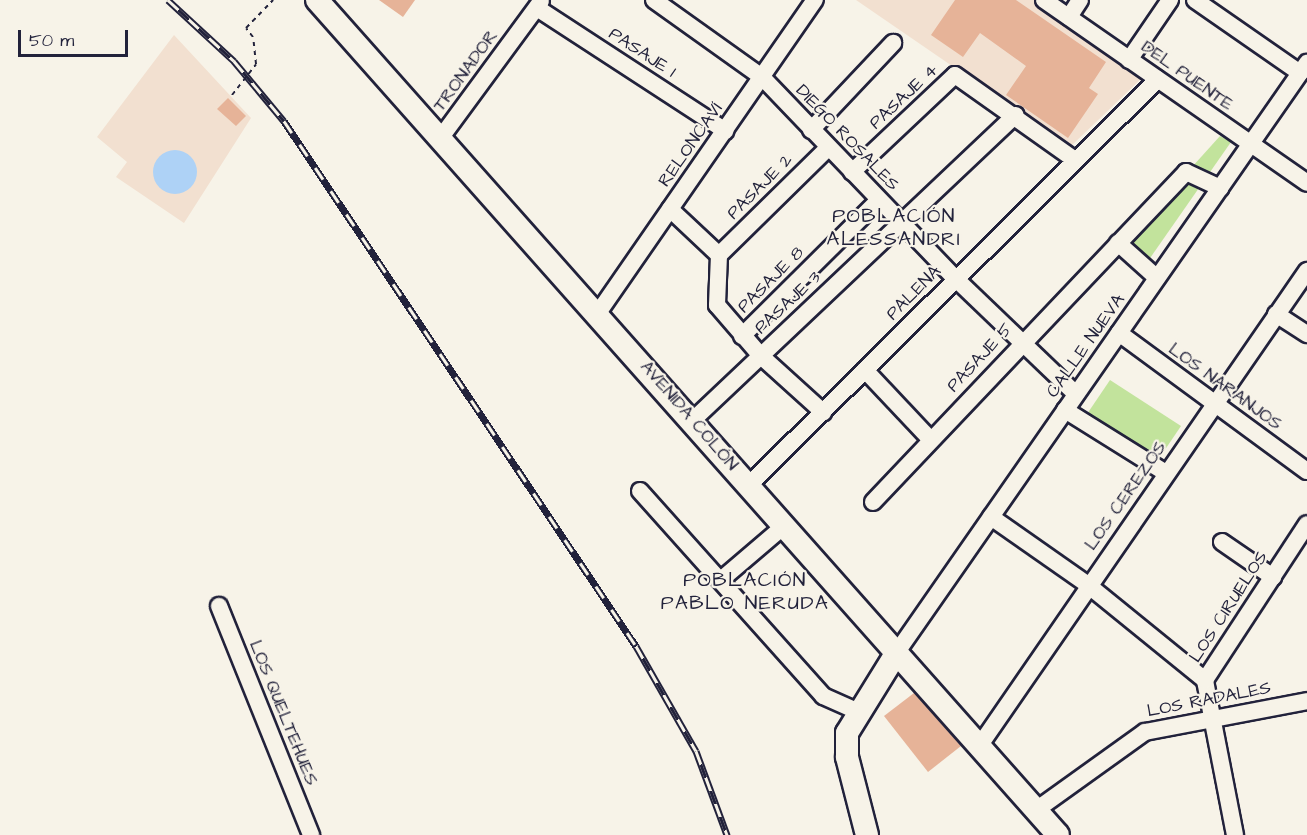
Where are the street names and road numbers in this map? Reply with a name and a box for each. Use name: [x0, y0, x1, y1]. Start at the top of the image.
street label: PASAJE 1: [604, 23, 680, 83]
street label: TRONADOR: [429, 26, 503, 116]
street label: DEL PUENTE: [1137, 36, 1237, 116]
street label: PASAJE 4: [865, 60, 943, 134]
street label: DIEGO ROSALES: [791, 80, 903, 196]
street label: RELONCAVÍ: [654, 99, 728, 191]
street label: PASAJE 2: [723, 150, 797, 224]
street label: PASAJE 8: [733, 242, 809, 318]
street label: PALENA: [882, 261, 946, 325]
street label: PASAJE 3: [750, 267, 826, 339]
street label: CALLE NUEVA: [1042, 290, 1130, 402]
street label: PASAJE 5: [943, 319, 1017, 397]
street label: LOS NARANJOS: [1164, 339, 1286, 435]
street label: AVENIDA COLÓN: [635, 357, 743, 475]
street label: LOS CEREZOS: [1080, 437, 1172, 555]
street label: LOS CIRUELOS: [1185, 547, 1273, 667]
street label: LOS QUELTEHUES: [244, 637, 322, 789]
street label: LOS RADALES: [1145, 677, 1273, 723]

